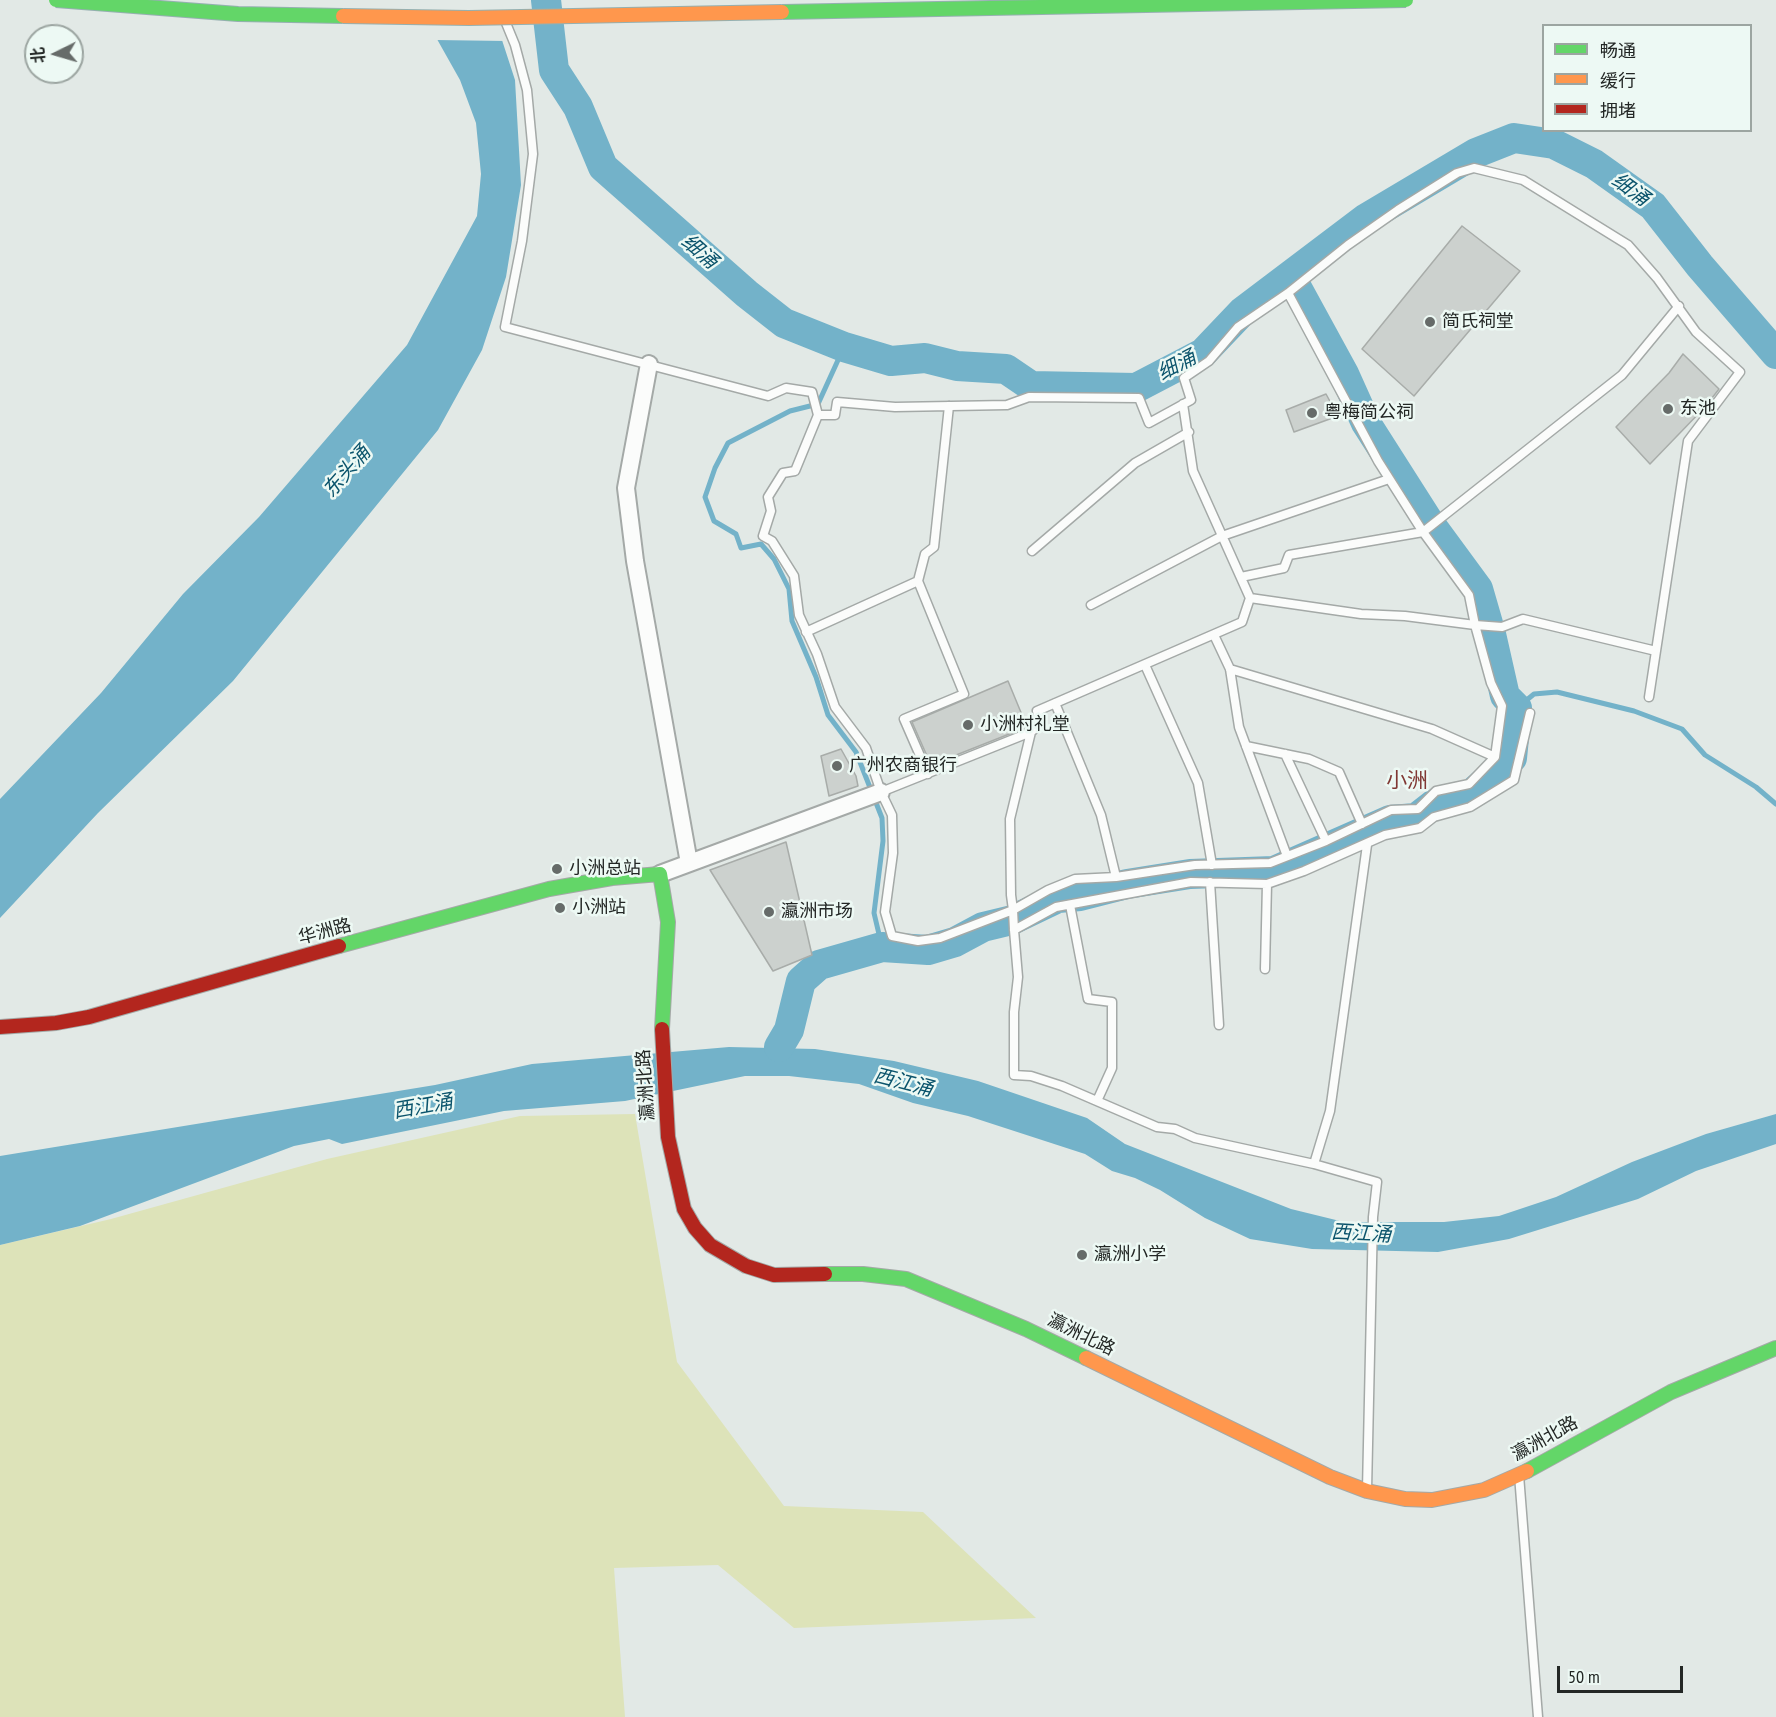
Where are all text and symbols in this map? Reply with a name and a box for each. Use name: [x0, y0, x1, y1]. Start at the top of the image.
north arrow: [24, 24, 84, 84]
legend: [1542, 24, 1752, 132]
text: 畅通: [1600, 39, 1636, 62]
text: 北: [27, 47, 49, 64]
text: 缓行: [1600, 69, 1636, 92]
text: 拥堵: [1600, 99, 1636, 122]
water label: 细涌: [1607, 169, 1653, 211]
water label: 细涌: [676, 230, 722, 274]
place label: 简氏祠堂: [1442, 311, 1514, 333]
marker: 简氏祠堂: [1423, 315, 1437, 329]
water label: 细涌: [1154, 346, 1200, 386]
place label: 东池: [1680, 398, 1716, 420]
place label: 粤梅简公祠: [1324, 402, 1414, 424]
marker: 东池: [1661, 402, 1675, 416]
marker: 粤梅简公祠: [1305, 406, 1319, 420]
water label: 东头涌: [318, 441, 376, 503]
place label: 小洲村礼堂: [980, 714, 1070, 736]
marker: 小洲村礼堂: [961, 718, 975, 732]
place label: 广州农商银行: [849, 755, 957, 777]
marker: 广州农商银行: [830, 759, 844, 773]
district label: 小洲: [1386, 768, 1428, 794]
place label: 小洲总站: [569, 858, 641, 880]
marker: 小洲总站: [550, 862, 564, 876]
place label: 小洲站: [572, 897, 626, 919]
marker: 小洲站: [553, 901, 567, 915]
place label: 瀛洲市场: [781, 901, 853, 923]
marker: 瀛洲市场: [762, 905, 776, 919]
street label: 华洲路: [296, 915, 354, 949]
street label: 瀛洲北路: [633, 1048, 659, 1122]
water label: 西江涌: [871, 1064, 935, 1102]
water label: 西江涌: [391, 1090, 455, 1124]
water label: 西江涌: [1330, 1220, 1392, 1248]
place label: 瀛洲小学: [1094, 1244, 1166, 1266]
marker: 瀛洲小学: [1075, 1248, 1089, 1262]
street label: 瀛洲北路: [1044, 1310, 1118, 1360]
street label: 瀛洲北路: [1508, 1412, 1582, 1466]
scale bar: [1560, 1654, 1686, 1692]
text: 50 m: [1568, 1665, 1600, 1688]

